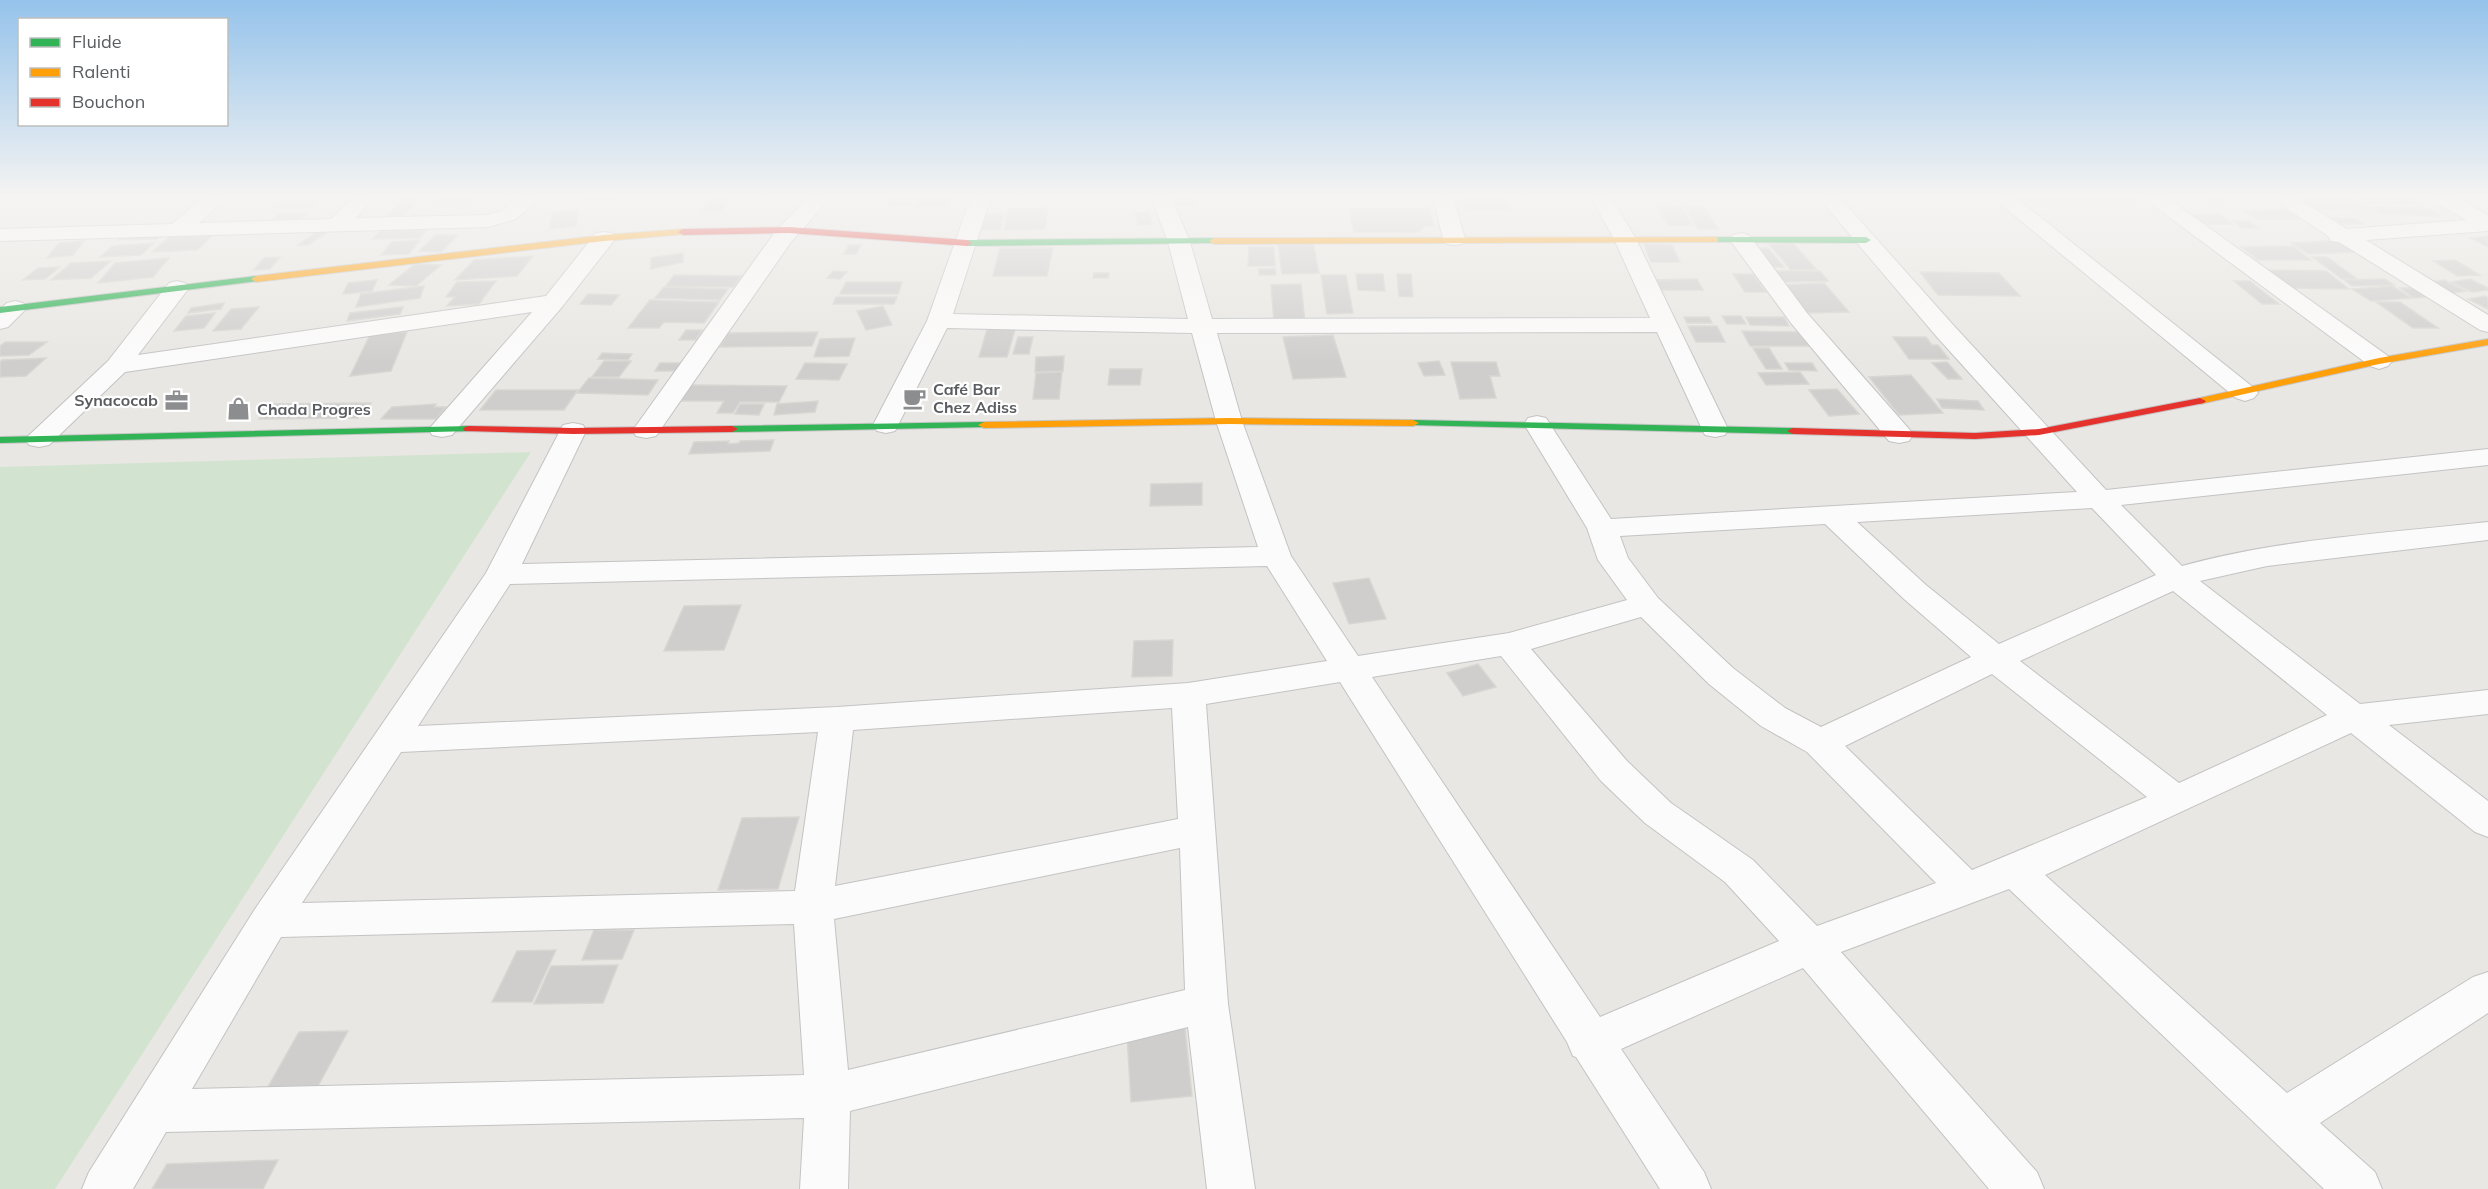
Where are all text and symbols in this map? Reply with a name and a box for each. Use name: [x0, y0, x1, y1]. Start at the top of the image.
legend: [18, 18, 228, 126]
text: Fluide: [72, 30, 122, 53]
text: Ralenti: [72, 60, 130, 83]
text: Bouchon: [72, 90, 145, 113]
place label: Café Bar Chez Adiss: [933, 379, 1017, 417]
cafe icon: Café Bar Chez Adiss: [902, 385, 928, 411]
office icon: Synacocab: [163, 387, 189, 413]
place label: Synacocab: [74, 390, 158, 410]
shop icon: Chada Progres: [226, 396, 252, 422]
place label: Chada Progres: [257, 399, 371, 419]

